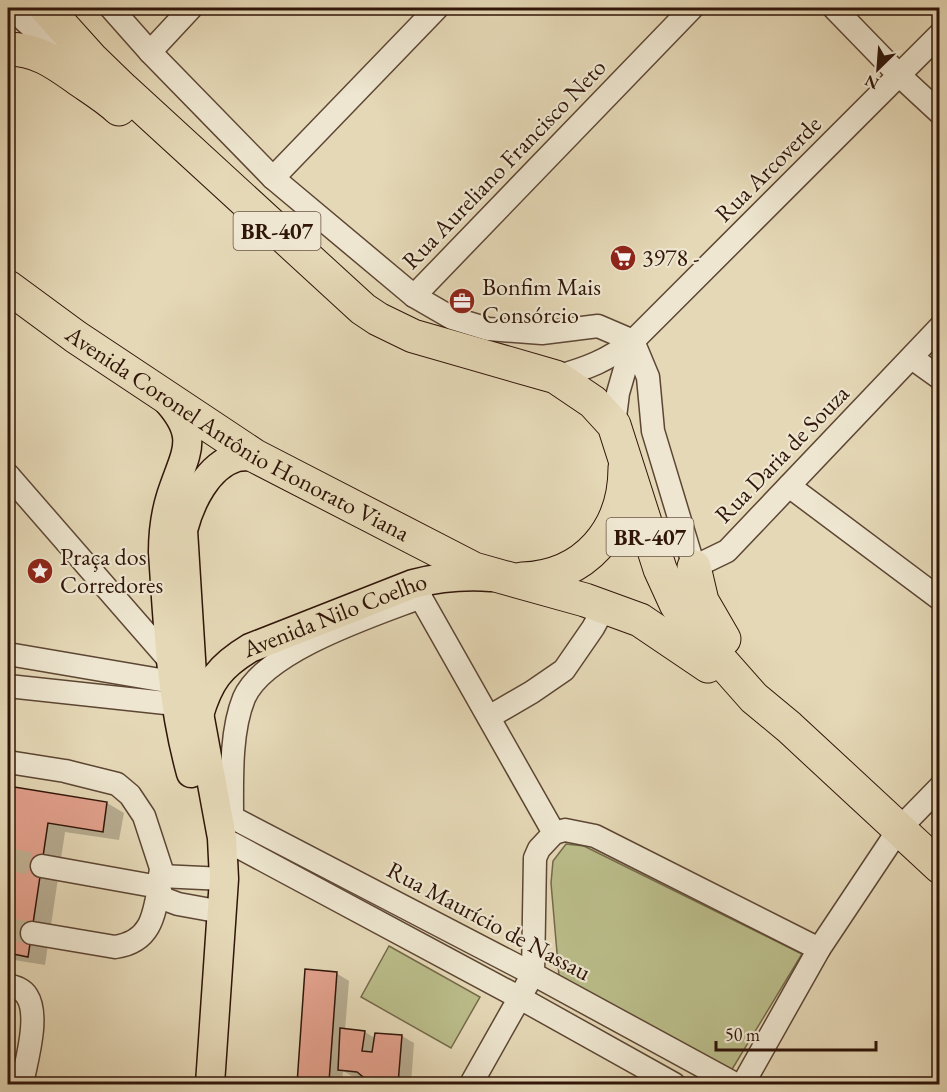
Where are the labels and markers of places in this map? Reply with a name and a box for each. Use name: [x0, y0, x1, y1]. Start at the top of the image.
place label: 3978 -: [642, 242, 699, 273]
supermarket icon: 3978 -: [608, 243, 638, 273]
place label: Bonfim Mais Consórcio: [482, 271, 601, 330]
office icon: Bonfim Mais Consórcio: [447, 286, 477, 316]
place label: Praça dos Corredores: [60, 541, 163, 600]
place icon: Praça dos Corredores: [25, 556, 55, 586]

